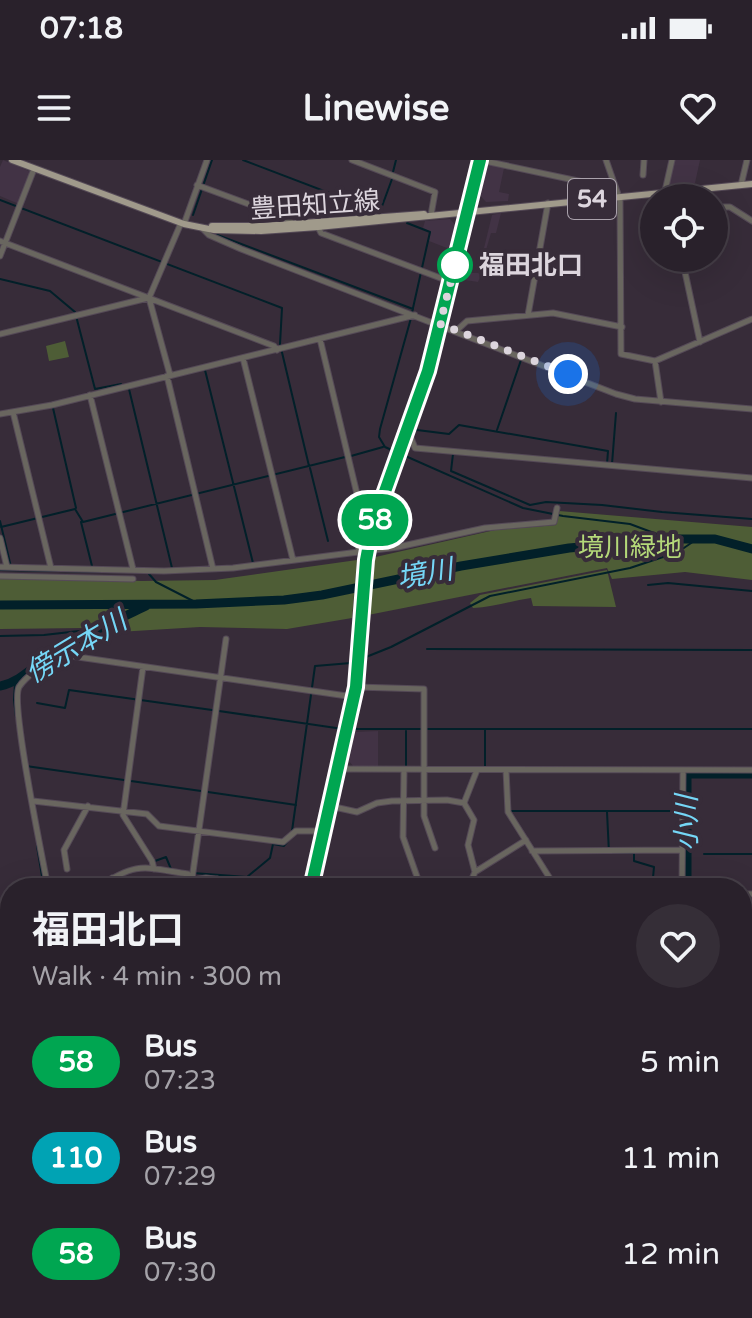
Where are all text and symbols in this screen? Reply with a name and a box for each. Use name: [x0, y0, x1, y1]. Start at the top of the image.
text: 07:18: [40, 10, 123, 47]
icon: menu: [32, 86, 76, 130]
icon: heart: [676, 86, 720, 130]
text: Linewise: [303, 87, 449, 130]
road number: 54: [568, 179, 616, 219]
map controls: [640, 184, 728, 272]
button: locate: [640, 184, 728, 272]
street label: 豊田知立線: [249, 185, 381, 225]
marker: 福田北口: [438, 248, 472, 282]
place label: 福田北口: [479, 250, 583, 281]
your location: [548, 354, 588, 394]
line badge: 58: [339, 494, 411, 546]
text: 58: [357, 503, 393, 537]
park label: 境川緑地: [578, 532, 682, 563]
water label: 境川: [394, 552, 458, 596]
water label: 傍示本川: [19, 602, 135, 690]
water label: 小川: [670, 792, 704, 851]
button: heart: [636, 904, 720, 988]
text: 福田北口: [32, 908, 184, 954]
text: Walk · 4 min · 300 m: [32, 961, 282, 992]
text: Bus: [144, 1028, 197, 1065]
text: 5 min: [640, 1044, 720, 1081]
text: 58: [58, 1045, 94, 1079]
text: 07:23: [144, 1065, 216, 1096]
text: Bus: [144, 1124, 197, 1161]
text: 11 min: [621, 1140, 720, 1177]
text: 110: [50, 1141, 102, 1175]
text: 07:29: [144, 1161, 216, 1192]
text: Bus: [144, 1220, 197, 1257]
text: 12 min: [621, 1236, 720, 1273]
text: 58: [58, 1237, 94, 1271]
text: 07:30: [144, 1257, 216, 1288]

